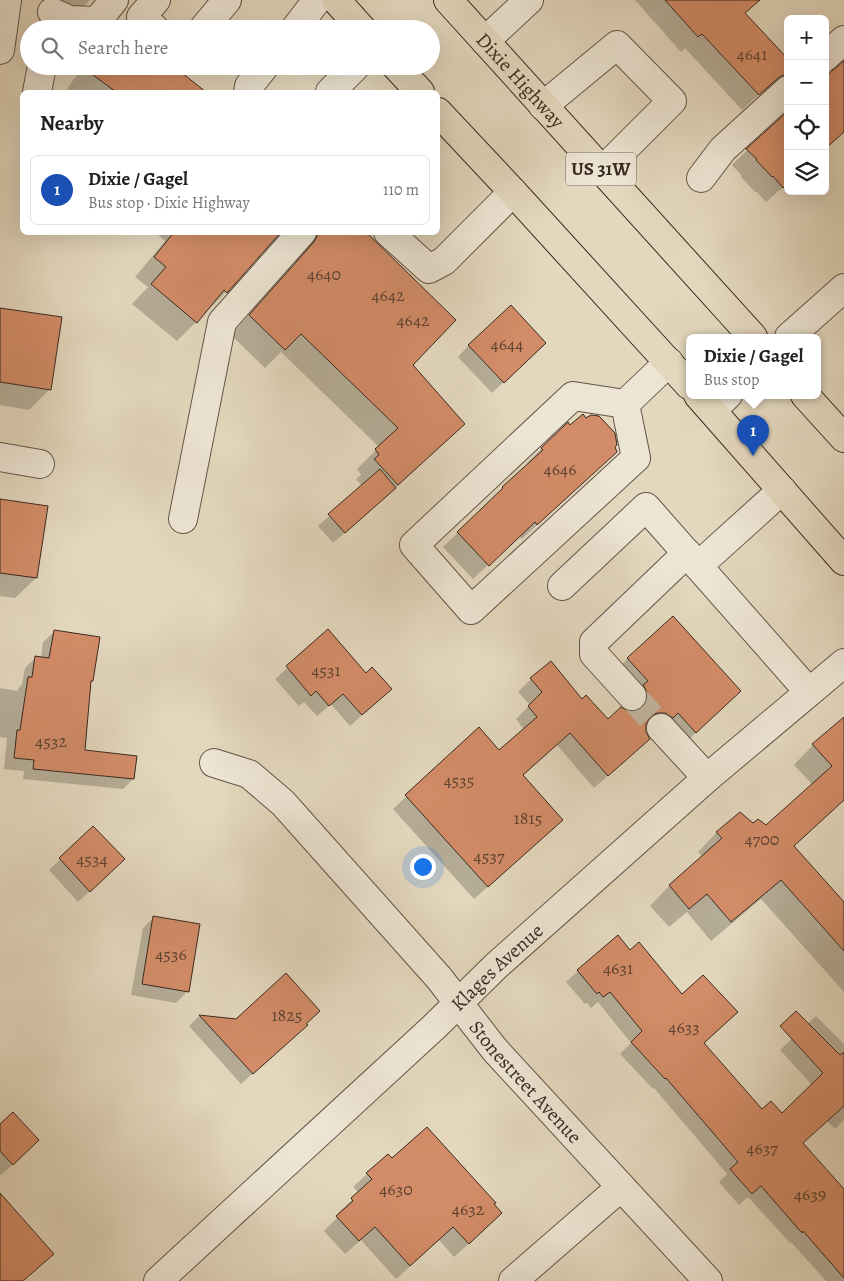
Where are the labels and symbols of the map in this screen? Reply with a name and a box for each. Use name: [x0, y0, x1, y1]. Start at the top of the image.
street label: Dixie Highway: [470, 26, 572, 135]
house number: 4641: [737, 42, 767, 66]
road number: US 31W: [566, 152, 636, 185]
house number: 4640: [307, 262, 341, 286]
house number: 4642: [371, 283, 405, 307]
house number: 4642: [396, 308, 430, 332]
house number: 4644: [491, 332, 523, 356]
pin: 1: [737, 415, 769, 456]
house number: 4646: [544, 457, 576, 481]
house number: 4531: [311, 658, 341, 682]
house number: 4532: [35, 729, 67, 753]
house number: 4535: [443, 768, 475, 792]
house number: 1815: [514, 806, 542, 830]
house number: 4700: [745, 827, 779, 851]
house number: 4537: [474, 844, 505, 868]
house number: 4534: [76, 847, 108, 871]
your location: [410, 854, 436, 880]
street label: Klages Avenue: [445, 917, 549, 1017]
house number: 4536: [155, 942, 187, 966]
house number: 4631: [603, 956, 633, 980]
house number: 1825: [271, 1003, 303, 1027]
street label: Stonestreet Avenue: [463, 1014, 588, 1149]
house number: 4633: [668, 1015, 700, 1039]
house number: 4637: [746, 1136, 778, 1160]
house number: 4630: [379, 1177, 413, 1201]
house number: 4639: [794, 1182, 826, 1206]
house number: 4632: [452, 1197, 485, 1221]

